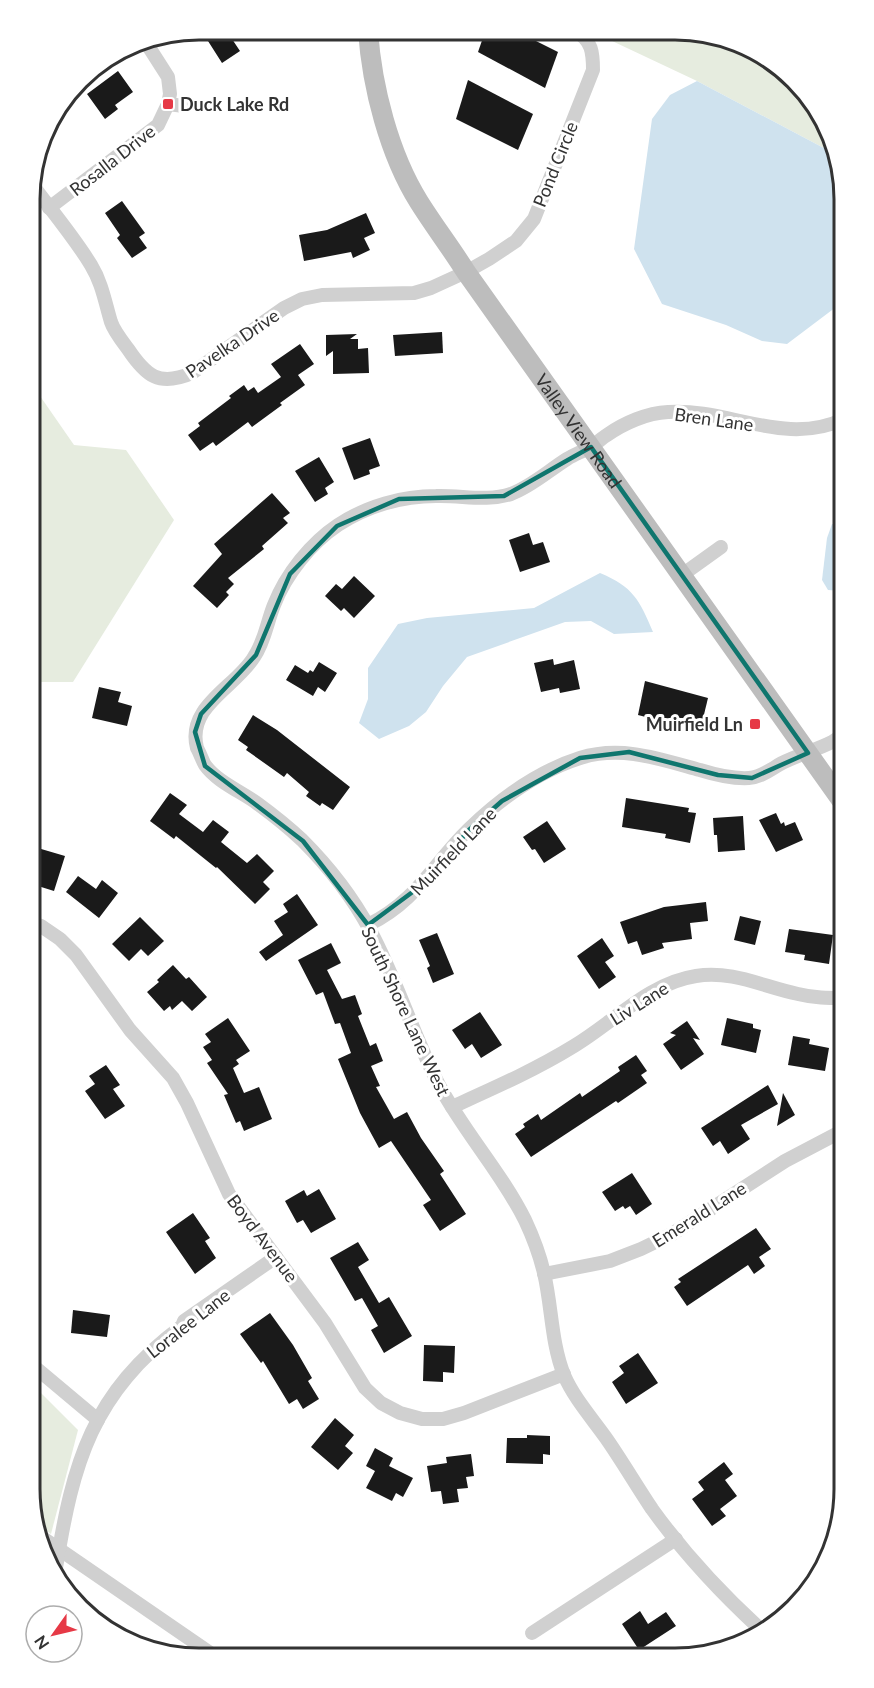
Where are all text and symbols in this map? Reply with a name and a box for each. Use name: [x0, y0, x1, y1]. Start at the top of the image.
place label: Duck Lake Rd: [180, 93, 289, 115]
marker: Duck Lake Rd: [161, 97, 175, 111]
street label: Pond Circle: [528, 118, 582, 210]
street label: Rosalla Drive: [65, 120, 159, 200]
street label: Pavelka Drive: [181, 304, 283, 382]
street label: Valley View Road: [531, 369, 627, 492]
street label: Bren Lane: [673, 403, 755, 435]
place label: Muirfield Ln: [646, 713, 743, 735]
marker: Muirfield Ln: [748, 717, 762, 731]
street label: Muirfield Lane: [406, 802, 500, 900]
street label: South Shore Lane West: [357, 923, 455, 1100]
street label: Liv Lane: [606, 977, 672, 1029]
street label: Emerald Lane: [648, 1176, 750, 1252]
street label: Boyd Avenue: [223, 1190, 303, 1286]
street label: Loralee Lane: [142, 1284, 234, 1362]
north arrow: [24, 1604, 84, 1664]
text: N: [30, 1632, 52, 1653]

